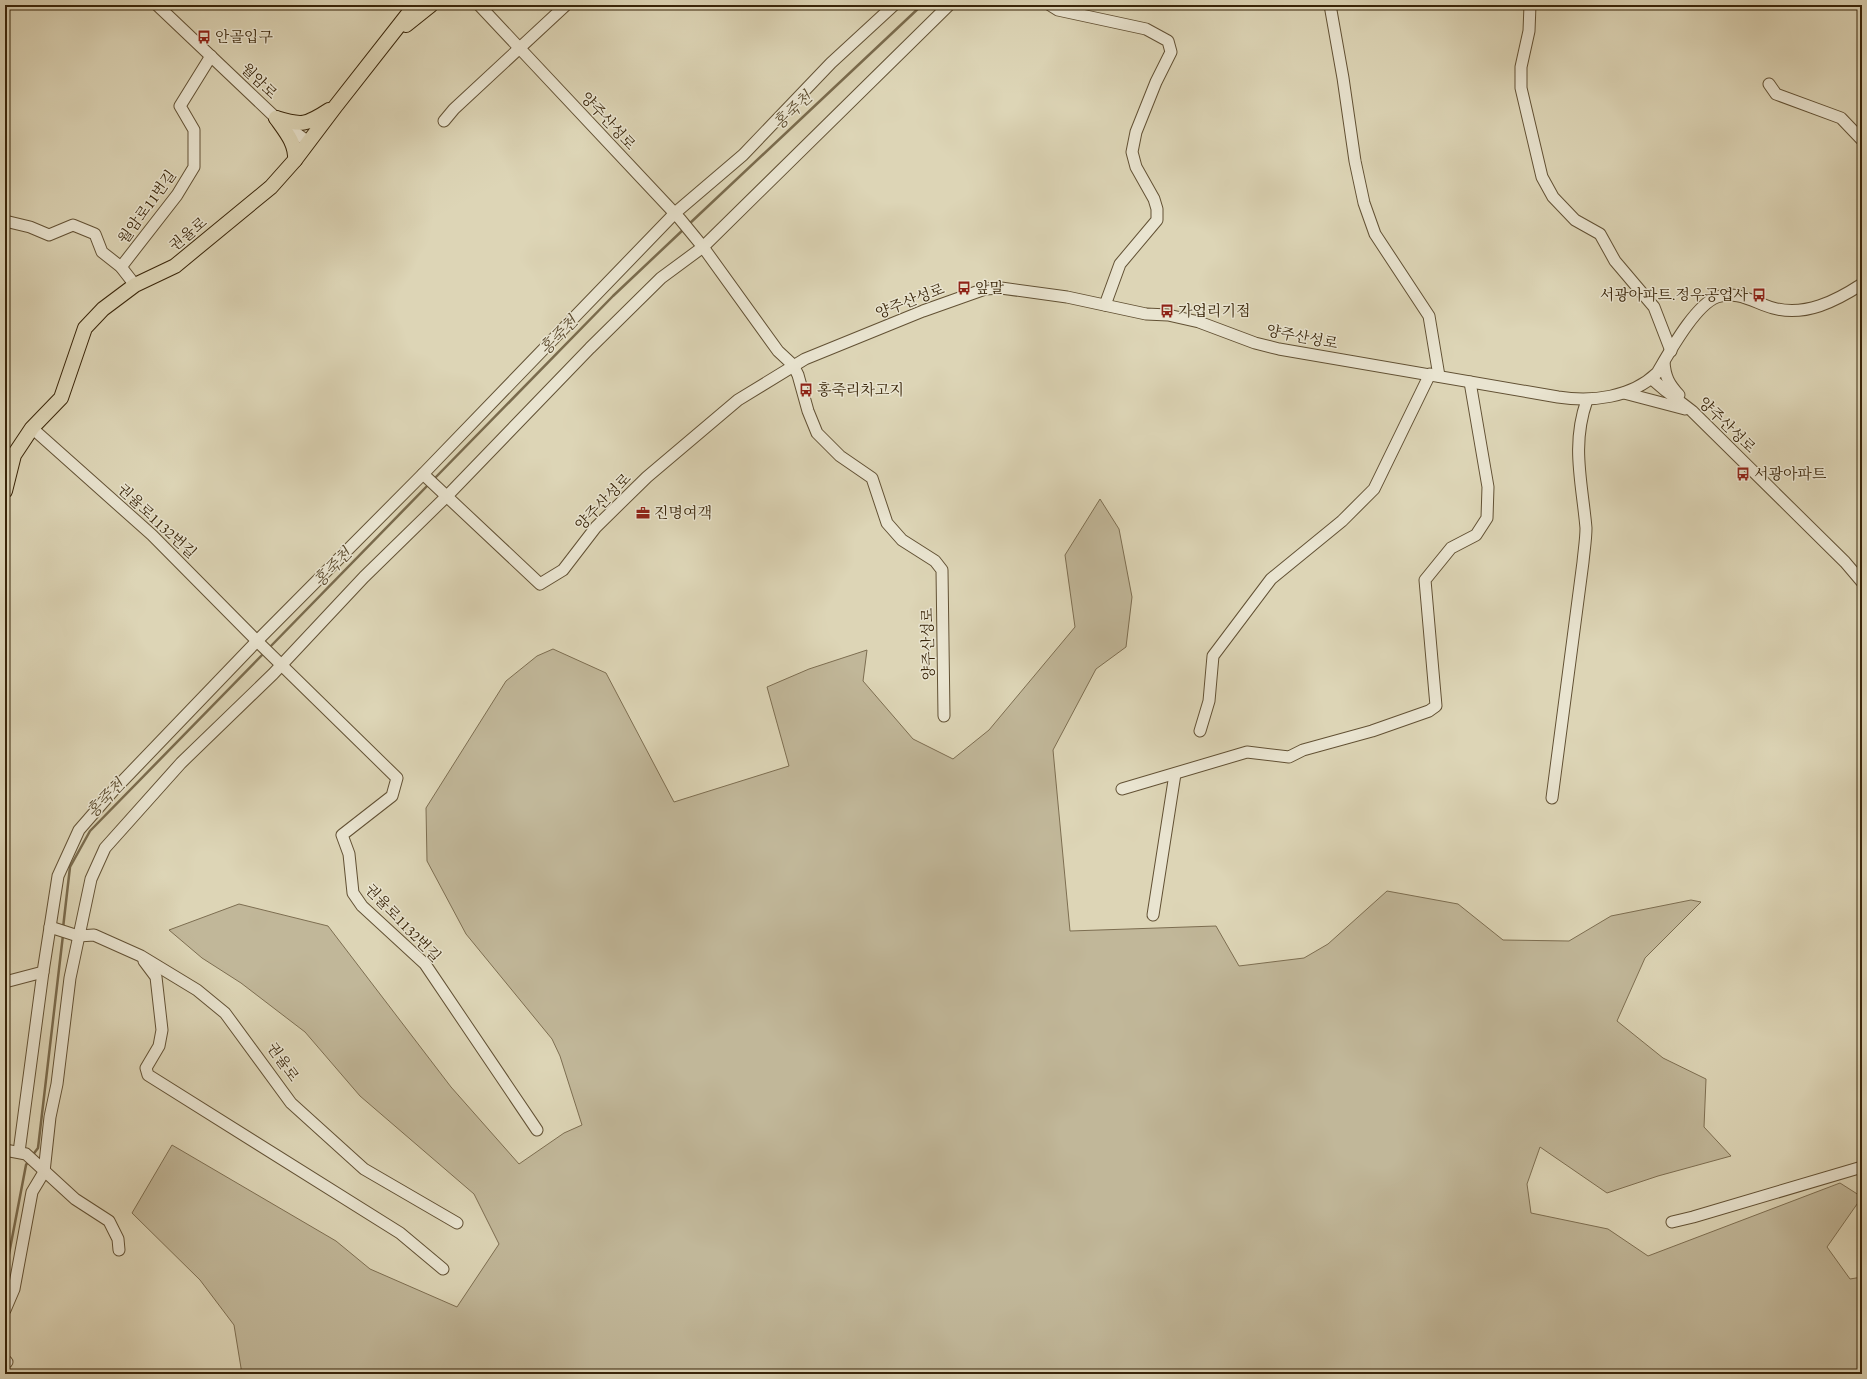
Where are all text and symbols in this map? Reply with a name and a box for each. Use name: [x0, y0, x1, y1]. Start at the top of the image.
place label: 안골입구: [215, 27, 273, 46]
bus stop icon: 안골입구: [196, 29, 212, 45]
street label: 월암로: [237, 59, 282, 103]
water label: 홍죽천: [768, 86, 818, 134]
street label: 양주산성로: [577, 88, 640, 154]
street label: 월암로11번길: [113, 166, 180, 247]
street label: 권율로: [165, 212, 211, 255]
street label: 양주산성로: [873, 278, 948, 322]
place label: 앞말: [975, 278, 1004, 297]
bus stop icon: 앞말: [956, 280, 972, 296]
place label: 서광아파트.정우공업사: [1600, 285, 1749, 304]
bus stop icon: 서광아파트.정우공업사: [1751, 287, 1767, 303]
place label: 가업리기점: [1178, 301, 1250, 320]
bus stop icon: 가업리기점: [1159, 303, 1175, 319]
water label: 홍죽천: [535, 310, 583, 359]
street label: 양주산성로: [1265, 320, 1340, 353]
place label: 홍죽리차고지: [817, 380, 904, 399]
bus stop icon: 홍죽리차고지: [798, 382, 814, 398]
street label: 양주산성로: [1695, 393, 1760, 457]
place label: 서광아파트: [1754, 464, 1827, 483]
bus stop icon: 서광아파트: [1735, 466, 1751, 482]
street label: 양주산성로: [571, 469, 635, 534]
street label: 권율로1132번길: [114, 479, 201, 562]
place label: 진명여객: [654, 503, 712, 522]
office icon: 진명여객: [635, 505, 651, 521]
water label: 홍죽천: [309, 542, 357, 591]
street label: 양주산성로: [917, 607, 938, 680]
water label: 홍죽천: [82, 773, 130, 822]
street label: 권율로1132번길: [361, 880, 445, 966]
street label: 권율로: [263, 1038, 304, 1085]

